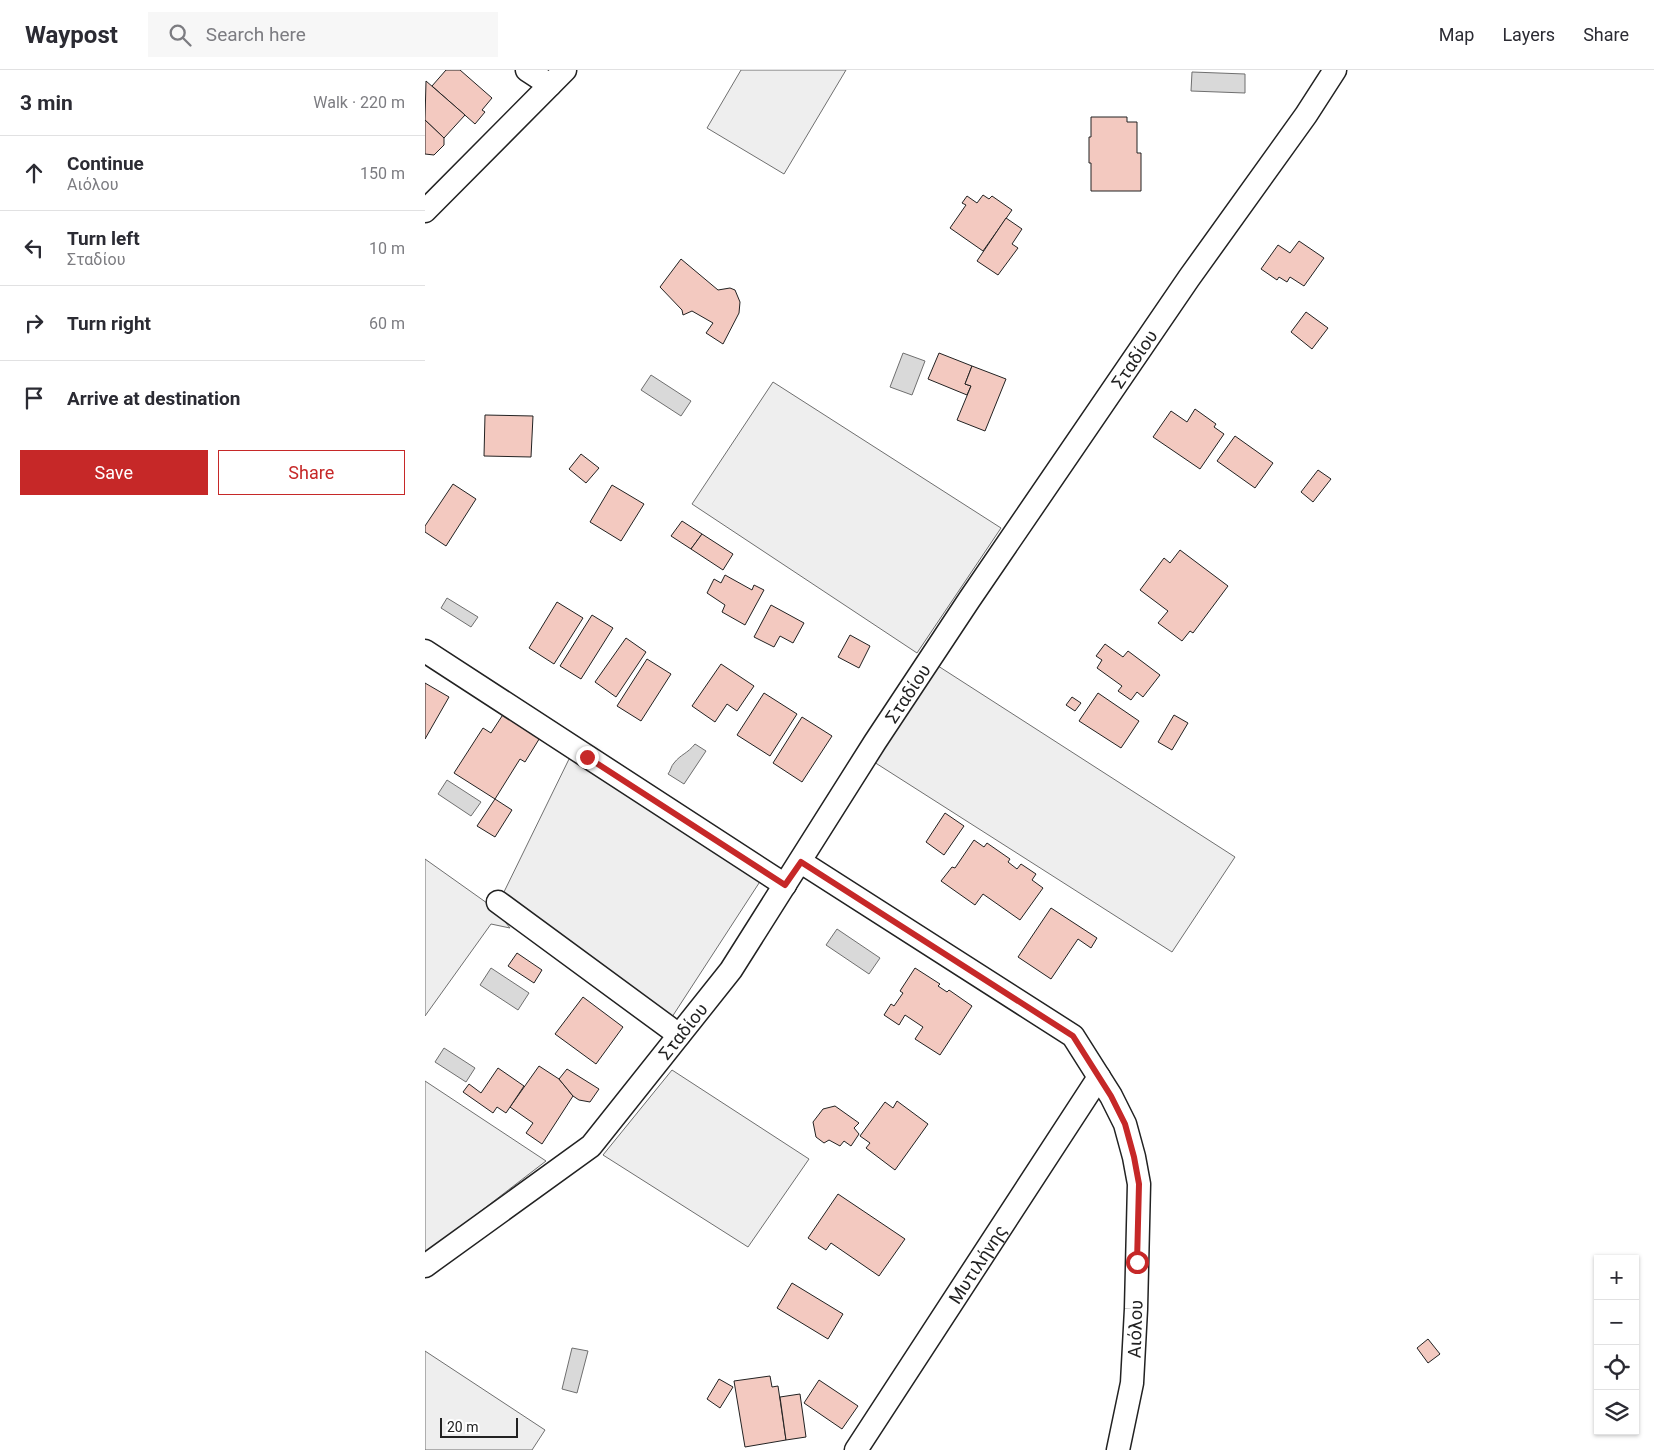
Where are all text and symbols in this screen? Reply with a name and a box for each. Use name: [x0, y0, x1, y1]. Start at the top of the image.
search box: [148, 12, 498, 57]
text: Waypost: [25, 21, 118, 49]
icon: search: [166, 21, 194, 49]
text: Search here: [206, 23, 306, 46]
text: Map: [1439, 24, 1474, 45]
text: Layers: [1502, 24, 1555, 45]
text: Share: [1583, 24, 1629, 45]
text: 3 min: [20, 91, 73, 115]
text: Walk · 220 m: [313, 93, 405, 112]
text: Continue: [67, 152, 144, 175]
icon: ahead: [20, 159, 48, 187]
text: 150 m: [360, 164, 405, 183]
text: Αιόλου: [67, 175, 118, 194]
text: Turn left: [67, 227, 140, 250]
icon: left: [20, 234, 48, 262]
text: 10 m: [369, 239, 405, 258]
text: Σταδίου: [67, 250, 125, 269]
icon: right: [20, 309, 48, 337]
text: Turn right: [67, 312, 151, 335]
text: 60 m: [369, 314, 405, 333]
street label: Σταδίου: [1107, 326, 1161, 392]
icon: arrive: [20, 384, 48, 412]
text: Arrive at destination: [67, 387, 240, 410]
button: Save: [20, 450, 208, 495]
button: Share: [218, 450, 405, 495]
street label: Σταδίου: [880, 660, 934, 726]
route end: [576, 746, 599, 769]
street label: Σταδίου: [654, 999, 711, 1063]
street label: Μυτιλήνης: [944, 1221, 1010, 1307]
route start: [1126, 1251, 1149, 1274]
map controls: [1594, 1255, 1639, 1435]
button: +: [1594, 1255, 1639, 1300]
street label: Αιόλου: [1123, 1300, 1147, 1358]
button: −: [1594, 1300, 1639, 1345]
button: locate: [1594, 1345, 1639, 1390]
button: layers: [1594, 1390, 1639, 1435]
scale bar: [440, 1415, 517, 1438]
text: 20 m: [447, 1419, 479, 1435]

